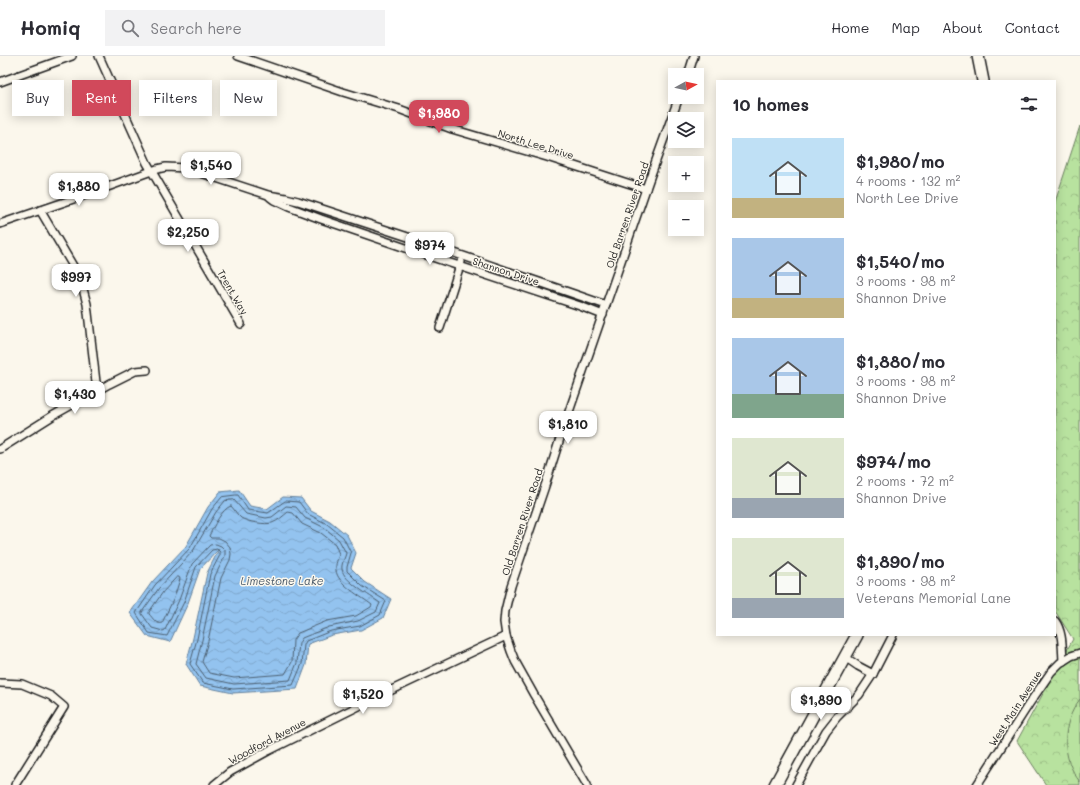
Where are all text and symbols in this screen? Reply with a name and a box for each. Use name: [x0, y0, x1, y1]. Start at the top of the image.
search box: [105, 10, 385, 46]
text: Homiq: [20, 15, 81, 40]
icon: search: [119, 17, 141, 39]
text: Search here: [151, 18, 242, 38]
text: Home: [831, 18, 869, 37]
text: Map: [891, 18, 920, 37]
text: About: [942, 18, 983, 37]
text: Contact: [1005, 18, 1060, 37]
north arrow: [668, 68, 704, 104]
map controls: [668, 68, 704, 236]
chip: Buy: [12, 80, 64, 116]
chip: Rent: [72, 80, 131, 116]
chip: Filters: [139, 80, 212, 116]
chip: New: [220, 80, 277, 116]
text: 10 homes: [732, 93, 809, 115]
icon: filters: [1018, 93, 1040, 115]
pin: $1,980: [406, 100, 472, 134]
text: $1,980: [418, 104, 460, 121]
button: layers: [668, 112, 704, 148]
street label: North Lee Drive: [496, 126, 576, 162]
text: $1,980/mo: [856, 150, 945, 172]
pin: $1,540: [178, 152, 244, 186]
icon: home: [764, 154, 812, 202]
text: $1,540: [190, 156, 232, 173]
button: +: [668, 156, 704, 192]
street label: Old Barren River Road: [602, 160, 652, 270]
text: 4 rooms · 132 m²: [856, 172, 961, 189]
pin: $1,880: [46, 173, 112, 207]
text: $1,880: [58, 177, 100, 194]
text: North Lee Drive: [856, 189, 959, 206]
button: −: [668, 200, 704, 236]
pin: $2,250: [155, 219, 221, 253]
text: $2,250: [167, 223, 209, 240]
pin: $974: [406, 232, 454, 266]
text: $974: [414, 236, 446, 253]
text: $1,540/mo: [856, 250, 945, 272]
street label: Shannon Drive: [471, 254, 541, 288]
icon: home: [764, 254, 812, 302]
pin: $997: [52, 264, 100, 298]
street label: Trent Way: [214, 267, 252, 317]
text: $997: [61, 268, 91, 285]
text: 3 rooms · 98 m²: [856, 272, 955, 289]
text: Shannon Drive: [856, 289, 947, 306]
text: $1,880/mo: [856, 350, 945, 372]
icon: home: [764, 354, 812, 402]
text: 3 rooms · 98 m²: [856, 372, 955, 389]
pin: $1,430: [42, 381, 108, 415]
text: $1,430: [54, 385, 96, 402]
text: Shannon Drive: [856, 389, 947, 406]
pin: $1,810: [535, 411, 601, 445]
text: $1,810: [548, 415, 588, 432]
text: $974/mo: [856, 450, 931, 472]
icon: home: [764, 454, 812, 502]
street label: Old Barren River Road: [498, 467, 546, 577]
text: 2 rooms · 72 m²: [856, 472, 954, 489]
text: Shannon Drive: [856, 489, 947, 506]
text: $1,890/mo: [856, 550, 945, 572]
icon: home: [764, 554, 812, 602]
text: 3 rooms · 98 m²: [856, 572, 955, 589]
water label: Limestone Lake: [240, 573, 324, 588]
text: Veterans Memorial Lane: [856, 589, 1011, 606]
street label: West Main Avenue: [985, 667, 1045, 749]
pin: $1,520: [330, 681, 396, 715]
text: $1,520: [342, 685, 384, 702]
pin: $1,890: [788, 687, 854, 721]
text: $1,890: [800, 691, 842, 708]
street label: Woodford Avenue: [226, 715, 308, 767]

